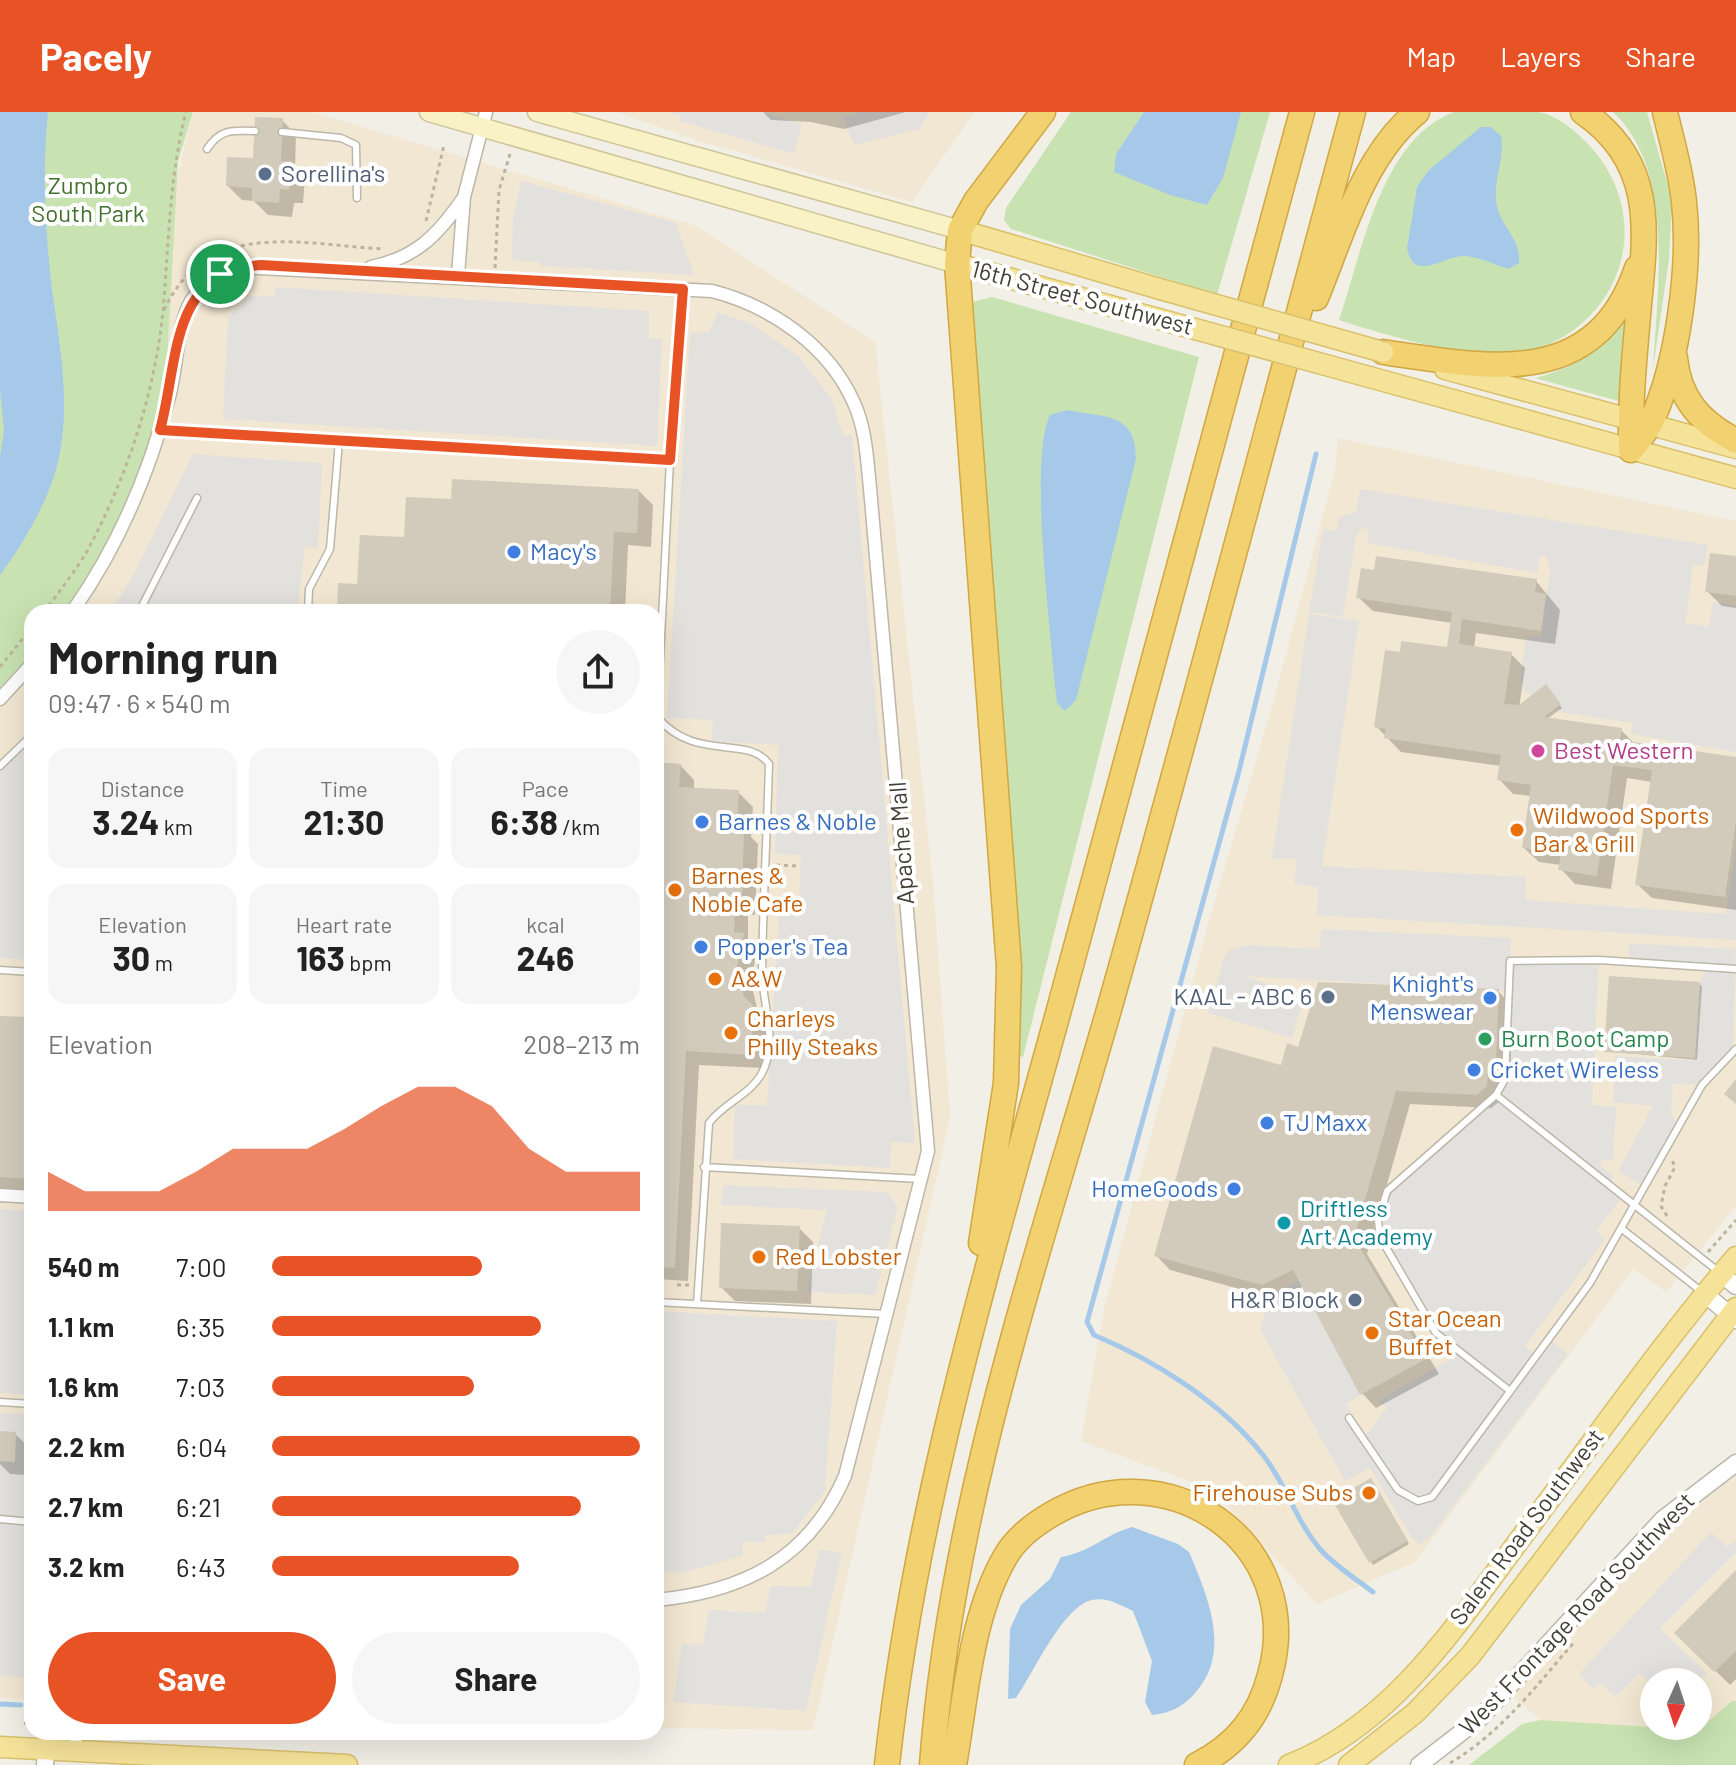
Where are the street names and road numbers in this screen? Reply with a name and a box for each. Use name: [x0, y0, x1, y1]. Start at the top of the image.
street label: 16th Street Southwest: [968, 253, 1197, 340]
street label: Apache Mall: [882, 781, 919, 906]
street label: Salem Road Southwest: [1443, 1422, 1609, 1630]
street label: West Frontage Road Southwest: [1452, 1486, 1700, 1740]

